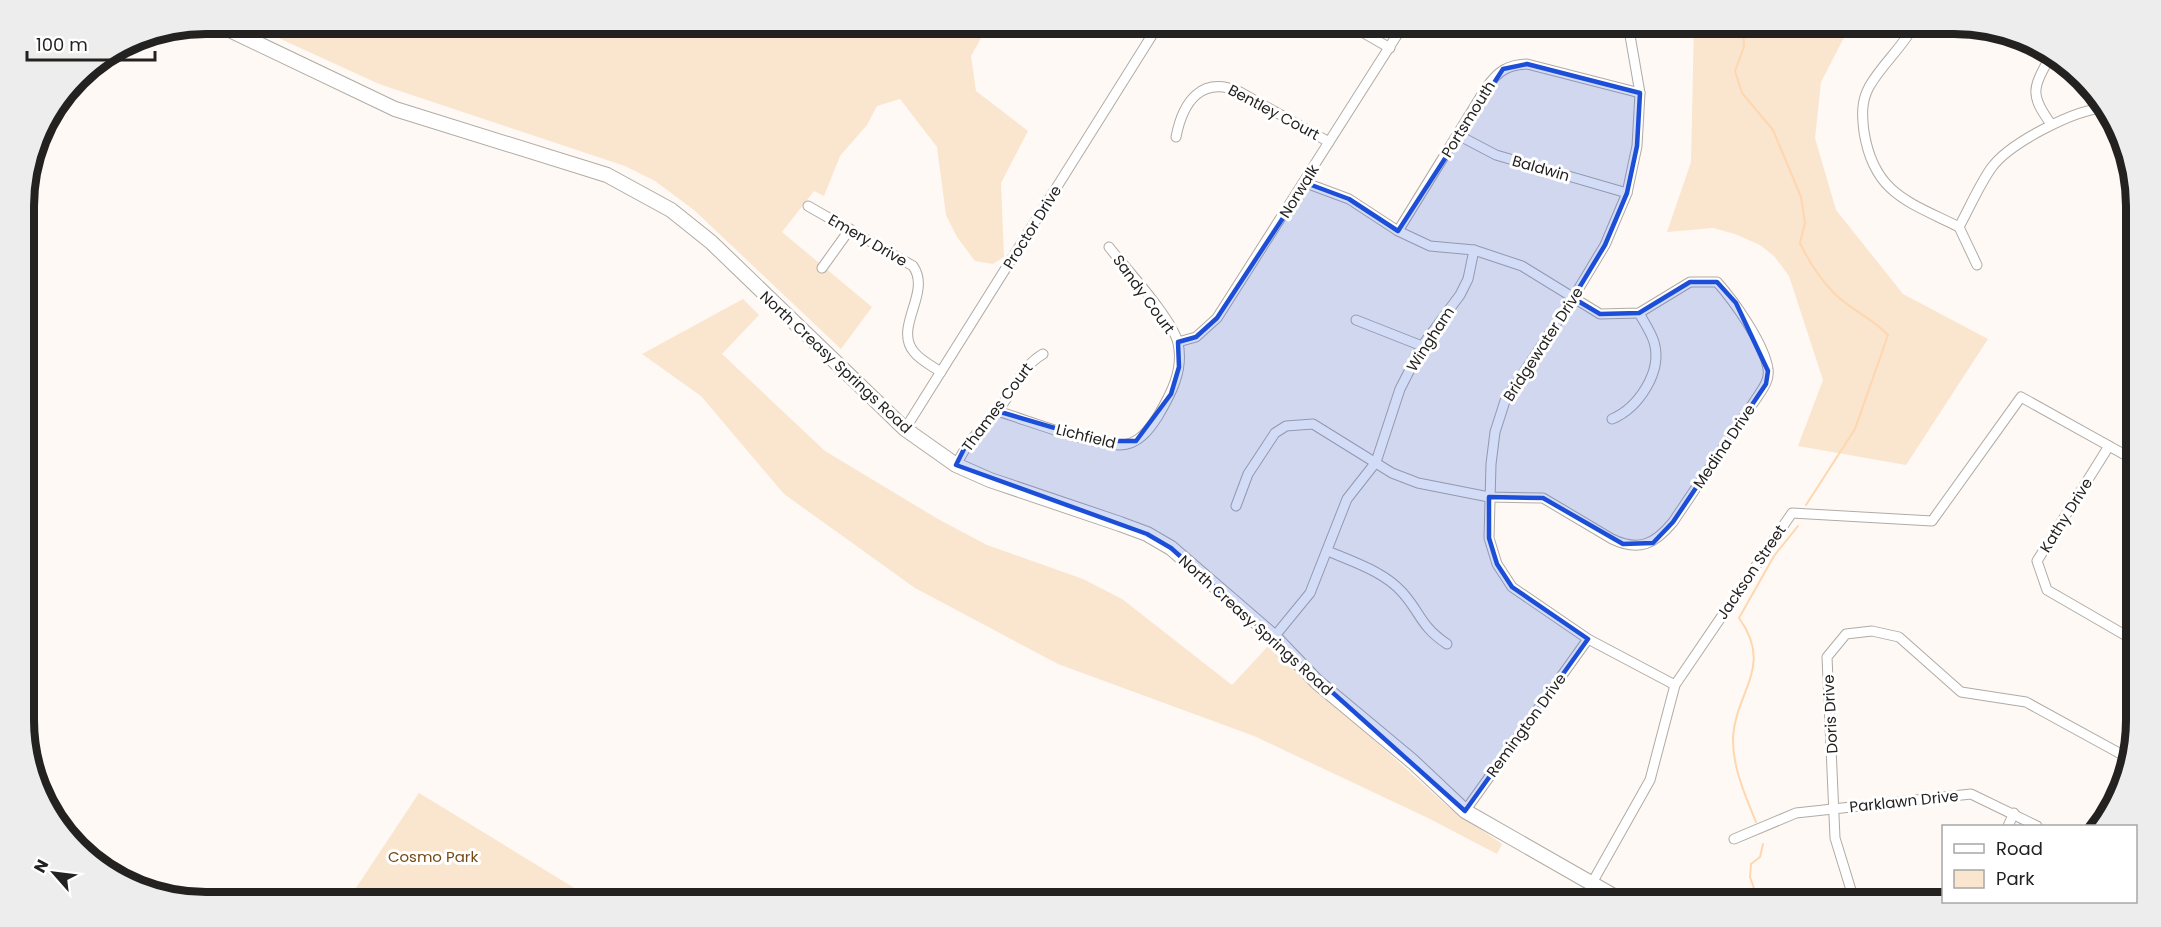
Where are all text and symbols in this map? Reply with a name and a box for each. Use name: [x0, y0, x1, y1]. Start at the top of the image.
scale bar: [27, 24, 154, 62]
text: 100 m: [36, 32, 88, 57]
street label: Portsmouth: [1436, 77, 1500, 161]
street label: Bentley Court: [1225, 79, 1323, 145]
street label: Baldwin: [1510, 150, 1572, 186]
street label: Norwalk: [1274, 160, 1324, 222]
street label: Proctor Drive: [998, 181, 1066, 273]
street label: Emery Drive: [825, 209, 911, 271]
street label: Sandy Court: [1108, 250, 1180, 338]
street label: Bridgewater Drive: [1498, 283, 1588, 405]
street label: North Creasy Springs Road: [756, 286, 916, 438]
street label: Wingham: [1401, 303, 1459, 375]
street label: Thames Court: [957, 358, 1037, 456]
street label: Medina Drive: [1688, 400, 1760, 492]
street label: Lichfield: [1054, 418, 1118, 454]
street label: Kathy Drive: [2035, 474, 2097, 556]
street label: Jackson Street: [1712, 521, 1790, 623]
street label: North Creasy Springs Road: [1174, 550, 1338, 700]
street label: Remington Drive: [1481, 669, 1571, 781]
street label: Doris Drive: [1817, 674, 1843, 754]
street label: Parklawn Drive: [1848, 785, 1960, 817]
legend: [1942, 825, 2137, 903]
text: Road: [1996, 836, 2043, 861]
north arrow: [24, 843, 84, 903]
park label: Cosmo Park: [388, 846, 478, 867]
text: N: [28, 855, 54, 877]
text: Park: [1996, 866, 2035, 891]

